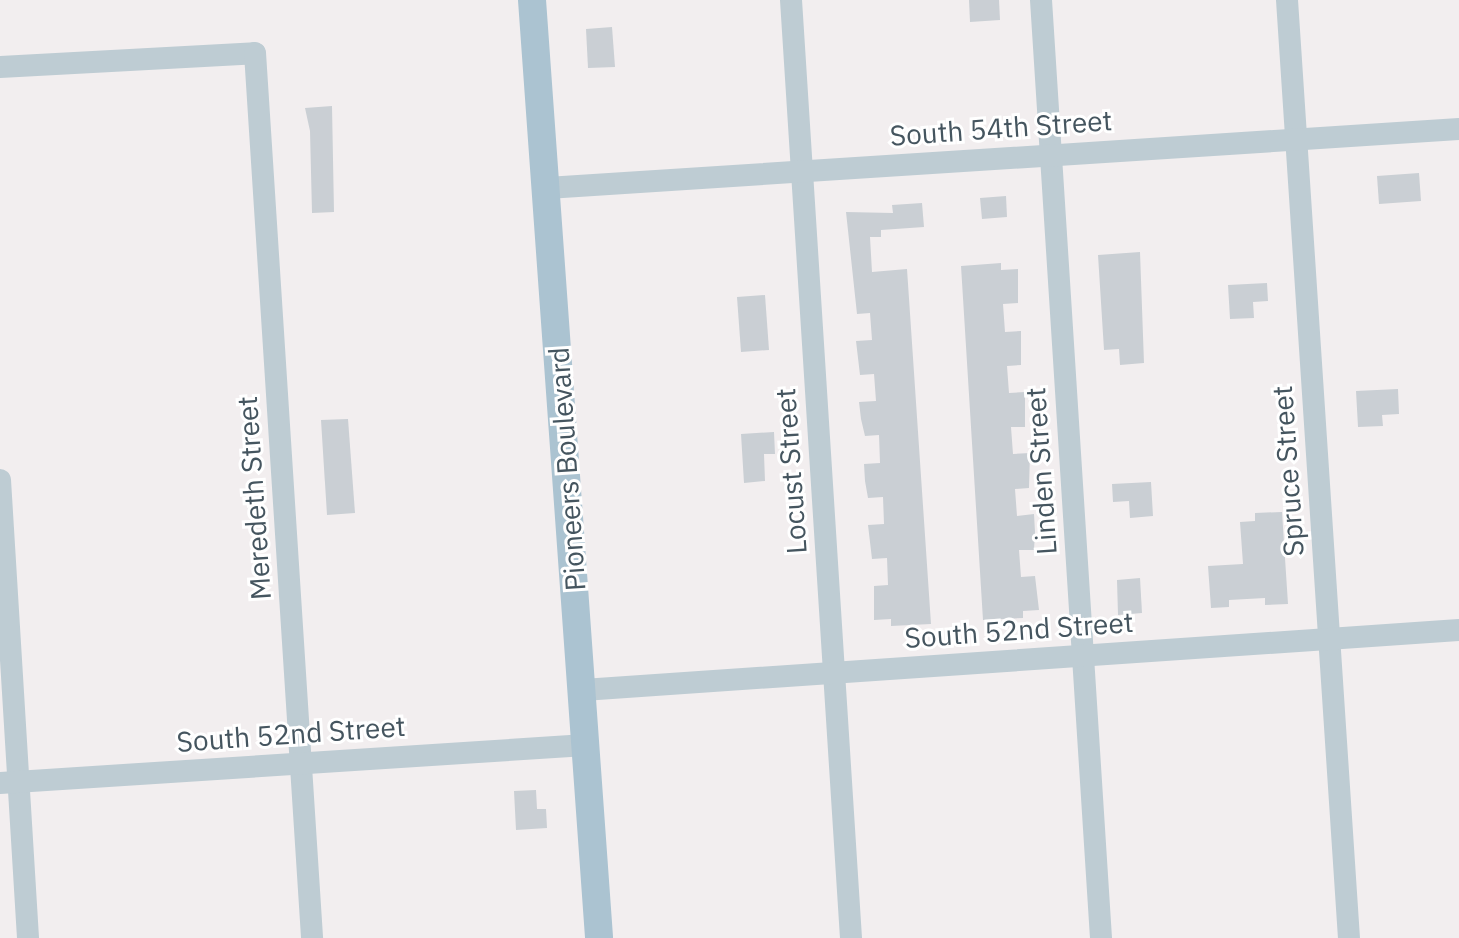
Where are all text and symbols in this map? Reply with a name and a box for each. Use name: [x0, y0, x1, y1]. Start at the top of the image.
street label: South 54th Street: [889, 103, 1113, 153]
street label: Pioneers Boulevard: [542, 346, 592, 592]
street label: Spruce Street: [1265, 384, 1311, 558]
street label: Linden Street: [1018, 386, 1064, 556]
street label: Locust Street: [768, 387, 814, 555]
street label: Meredeth Street: [230, 395, 278, 601]
street label: South 52nd Street: [903, 605, 1135, 655]
street label: South 52nd Street: [175, 709, 407, 759]

